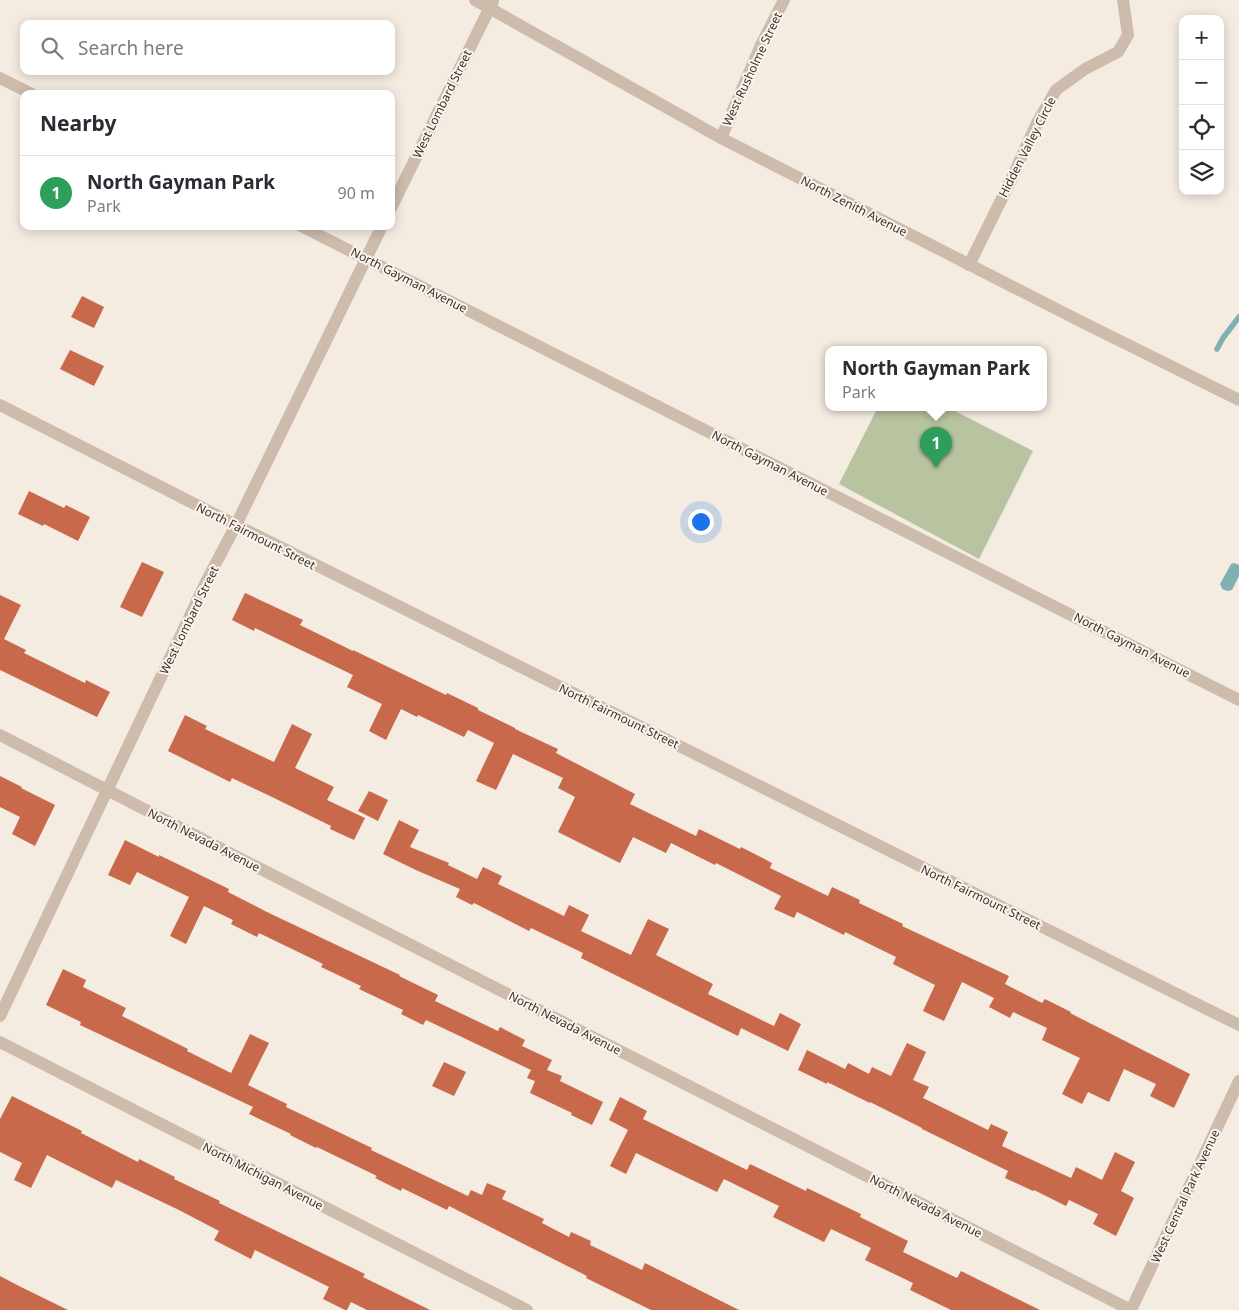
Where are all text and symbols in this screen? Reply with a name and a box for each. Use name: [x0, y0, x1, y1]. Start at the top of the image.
street label: West Rusholme Street: [718, 9, 786, 129]
map controls: [1179, 15, 1224, 195]
button: +: [1179, 15, 1224, 60]
search box: [20, 20, 395, 75]
icon: search: [38, 34, 66, 62]
text: Search here: [78, 35, 184, 61]
street label: West Lombard Street: [408, 46, 476, 161]
button: −: [1179, 60, 1224, 105]
street label: Hidden Valley Circle: [994, 94, 1060, 200]
button: locate: [1179, 105, 1224, 150]
text: Nearby: [40, 109, 116, 137]
button: layers: [1179, 150, 1224, 195]
text: North Gayman Park: [87, 169, 275, 195]
street label: North Zenith Avenue: [798, 172, 910, 240]
text: 1: [51, 182, 61, 204]
text: 90 m: [338, 182, 375, 204]
text: Park: [87, 195, 121, 217]
street label: North Gayman Avenue: [348, 243, 470, 317]
popup: [825, 346, 1047, 411]
text: North Gayman Park: [842, 355, 1030, 381]
text: Park: [842, 381, 876, 403]
street label: North Gayman Avenue: [709, 426, 831, 500]
pin: 1: [920, 427, 952, 468]
street label: North Fairmount Street: [194, 499, 319, 574]
your location: [688, 509, 714, 535]
street label: West Lombard Street: [155, 562, 223, 677]
street label: North Gayman Avenue: [1071, 608, 1193, 682]
street label: North Fairmount Street: [556, 680, 682, 753]
street label: North Nevada Avenue: [145, 804, 263, 876]
street label: North Fairmount Street: [918, 861, 1044, 934]
street label: North Nevada Avenue: [506, 987, 624, 1059]
street label: West Central Park Avenue: [1147, 1126, 1223, 1265]
street label: North Michigan Avenue: [200, 1138, 326, 1214]
street label: North Nevada Avenue: [867, 1170, 985, 1242]

